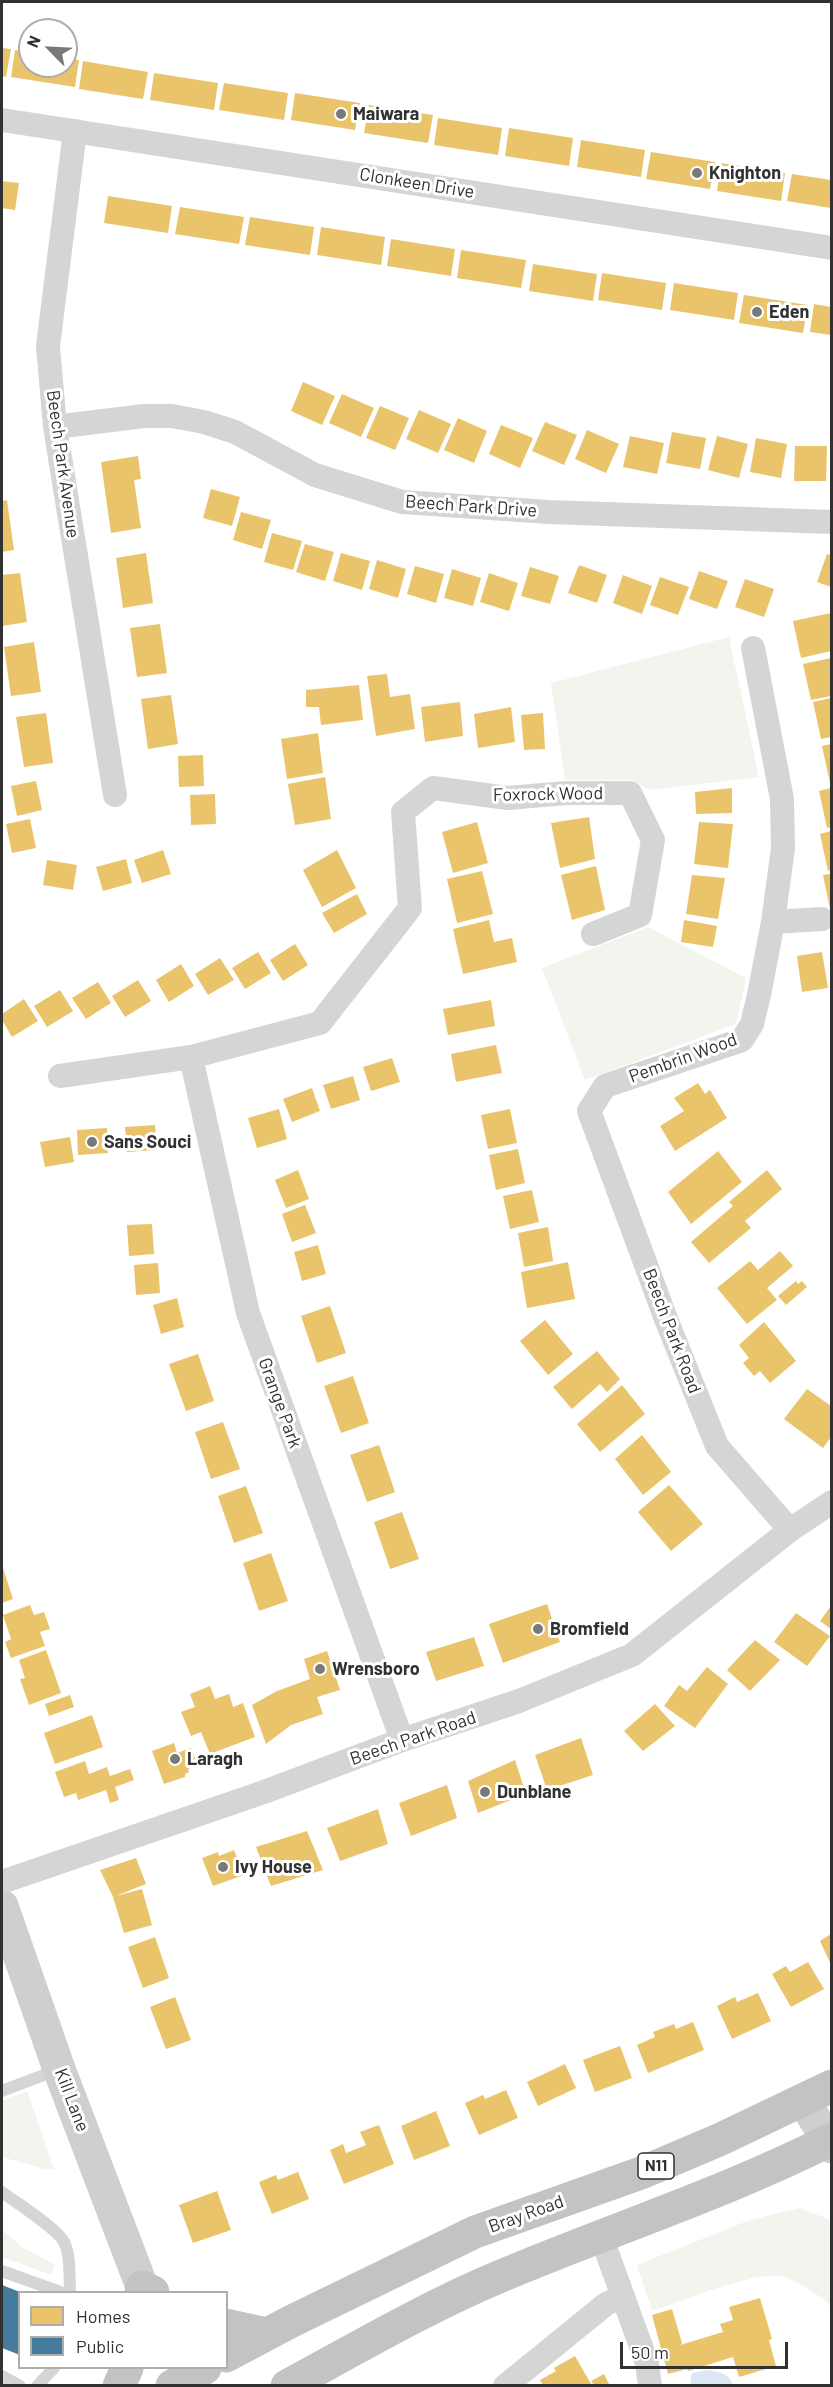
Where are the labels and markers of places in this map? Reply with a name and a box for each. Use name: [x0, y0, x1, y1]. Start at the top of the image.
place label: Maiwara: [353, 103, 419, 125]
marker: Maiwara: [334, 107, 348, 121]
place label: Knighton: [709, 162, 781, 184]
marker: Knighton: [690, 166, 704, 180]
place label: Eden: [769, 301, 809, 323]
marker: Eden: [750, 305, 764, 319]
place label: Sans Souci: [104, 1131, 191, 1153]
marker: Sans Souci: [85, 1135, 99, 1149]
place label: Bromfield: [550, 1618, 629, 1640]
marker: Bromfield: [531, 1622, 545, 1636]
place label: Wrensboro: [332, 1658, 420, 1680]
marker: Wrensboro: [313, 1662, 327, 1676]
place label: Laragh: [187, 1748, 243, 1770]
marker: Laragh: [168, 1752, 182, 1766]
place label: Dunblane: [497, 1781, 571, 1803]
marker: Dunblane: [478, 1785, 492, 1799]
place label: Ivy House: [235, 1856, 312, 1878]
marker: Ivy House: [216, 1860, 230, 1874]

